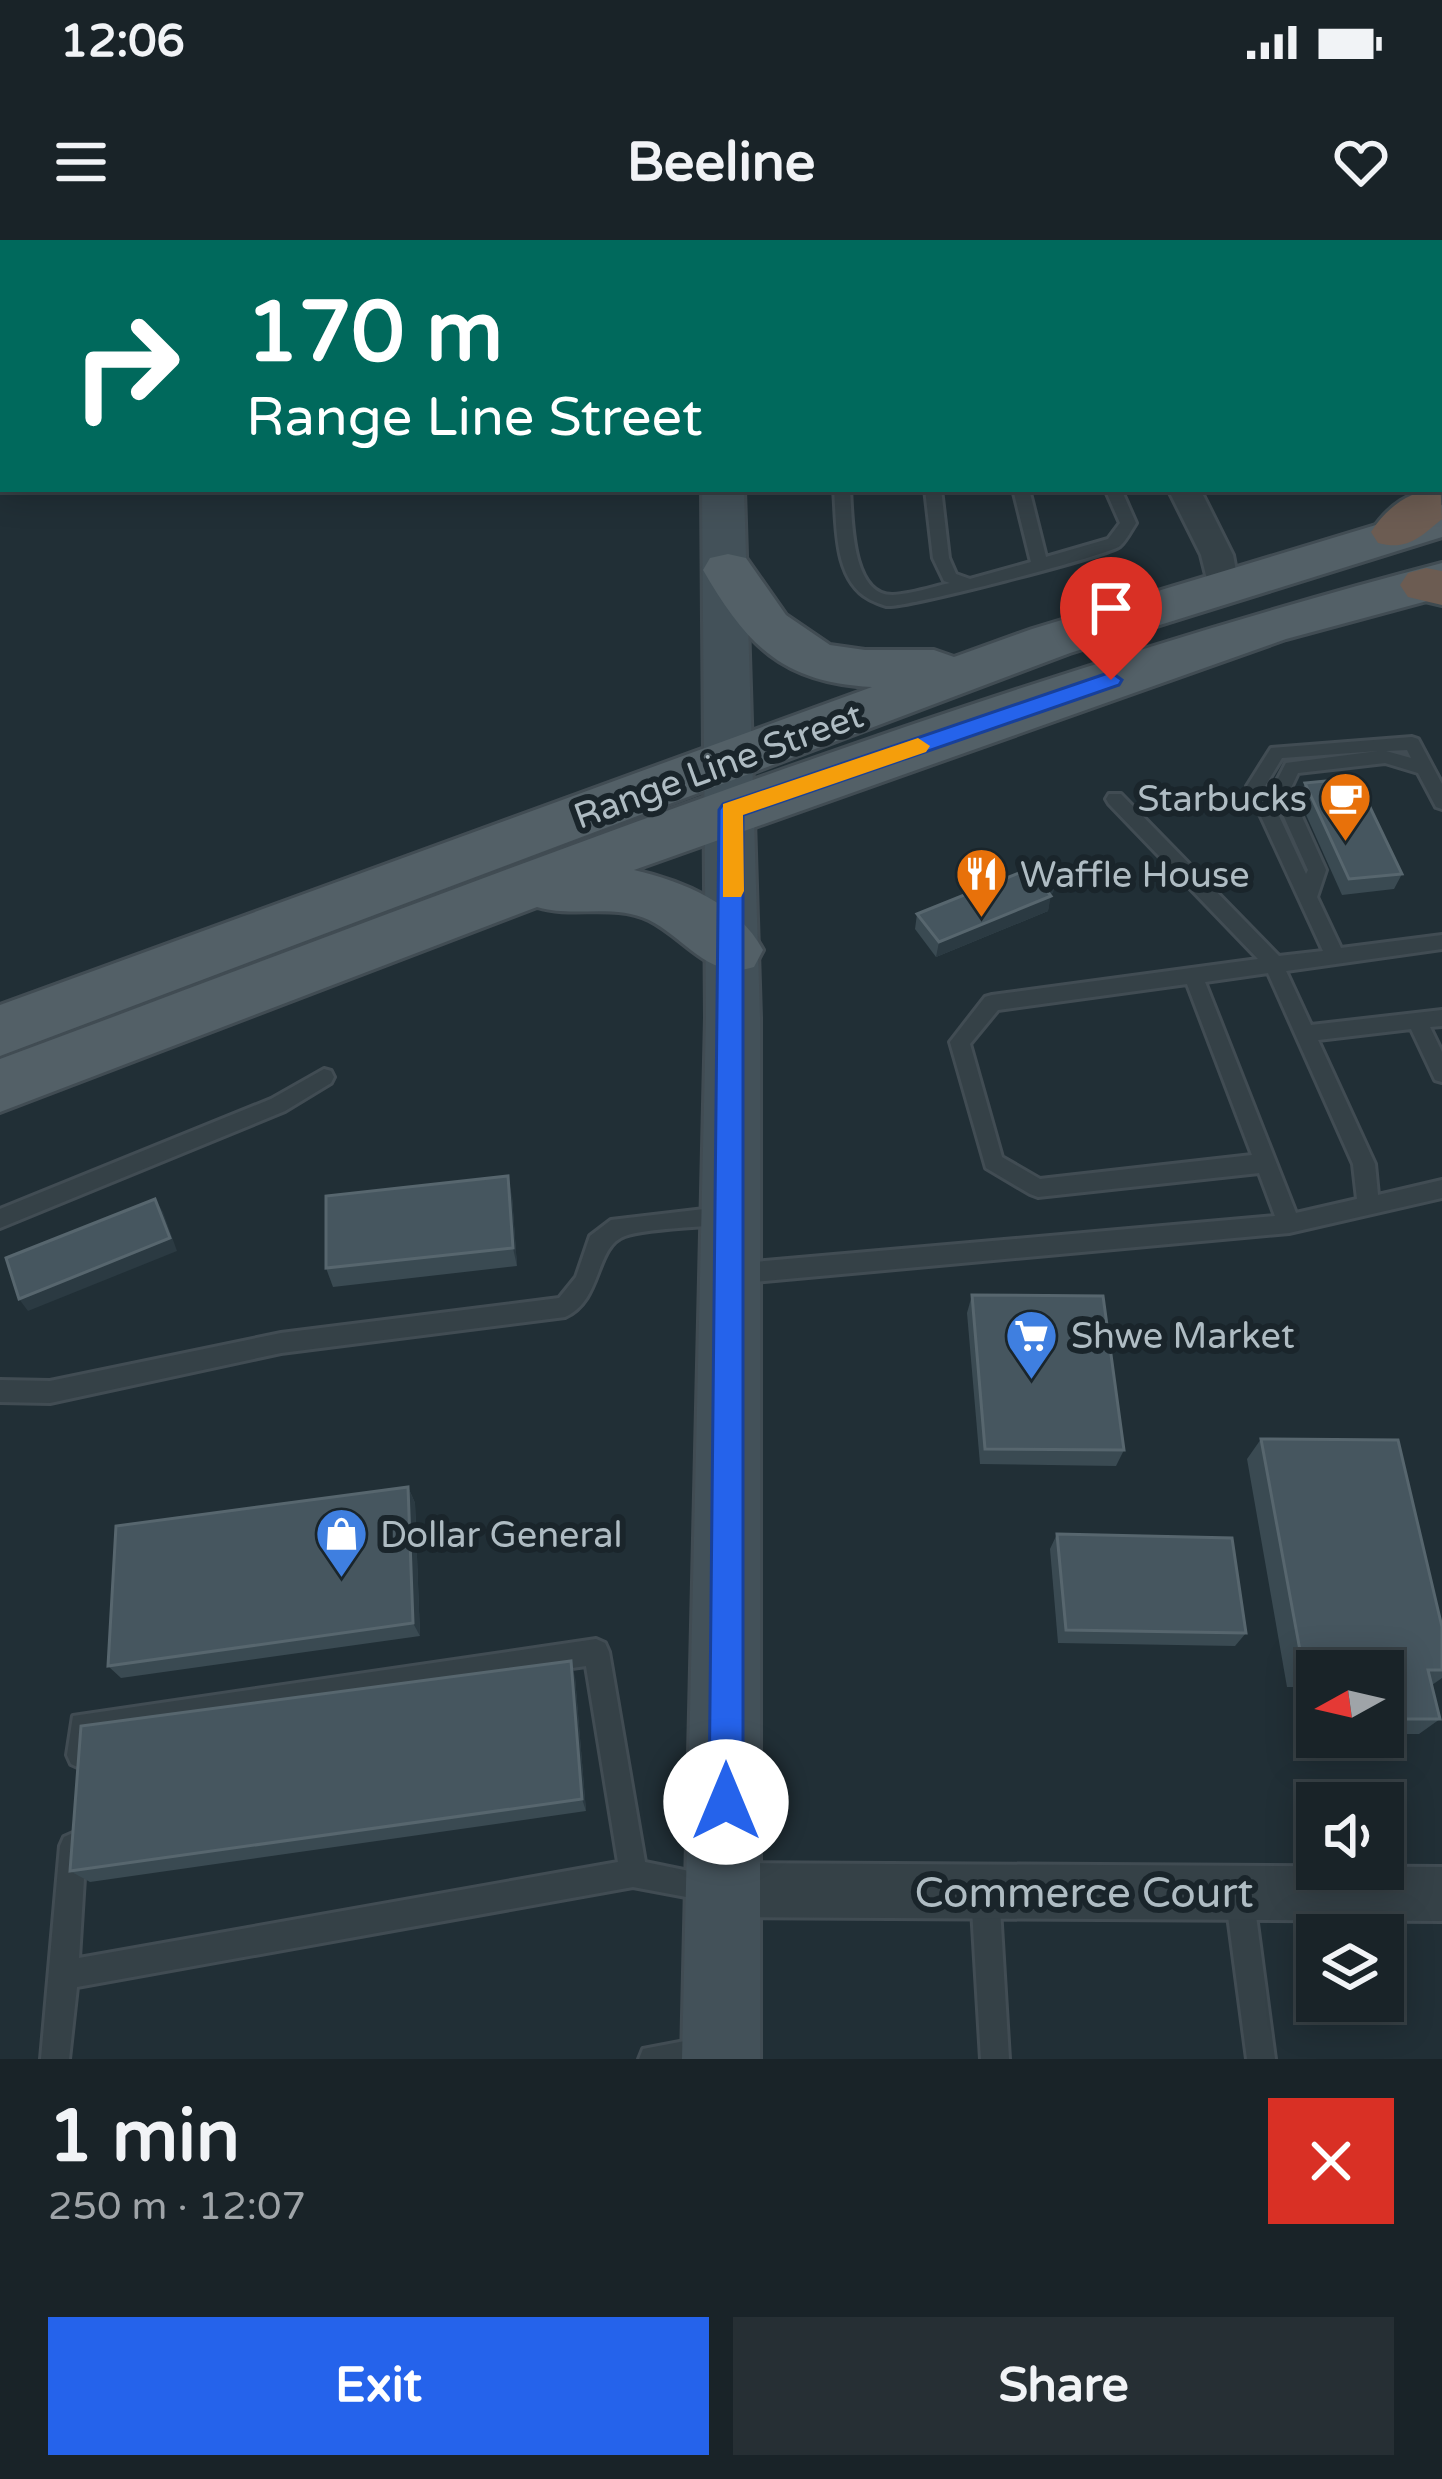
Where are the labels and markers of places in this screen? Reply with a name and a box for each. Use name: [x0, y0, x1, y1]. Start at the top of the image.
pin: [1060, 557, 1162, 680]
cafe icon: Starbucks: [1318, 770, 1374, 844]
place label: Starbucks: [1137, 778, 1307, 821]
restaurant icon: Waffle House: [953, 846, 1009, 920]
place label: Waffle House: [1020, 854, 1250, 897]
supermarket icon: Shwe Market: [1004, 1307, 1060, 1381]
place label: Shwe Market: [1071, 1315, 1295, 1358]
shop icon: Dollar General: [313, 1506, 369, 1580]
place label: Dollar General: [380, 1514, 622, 1557]

